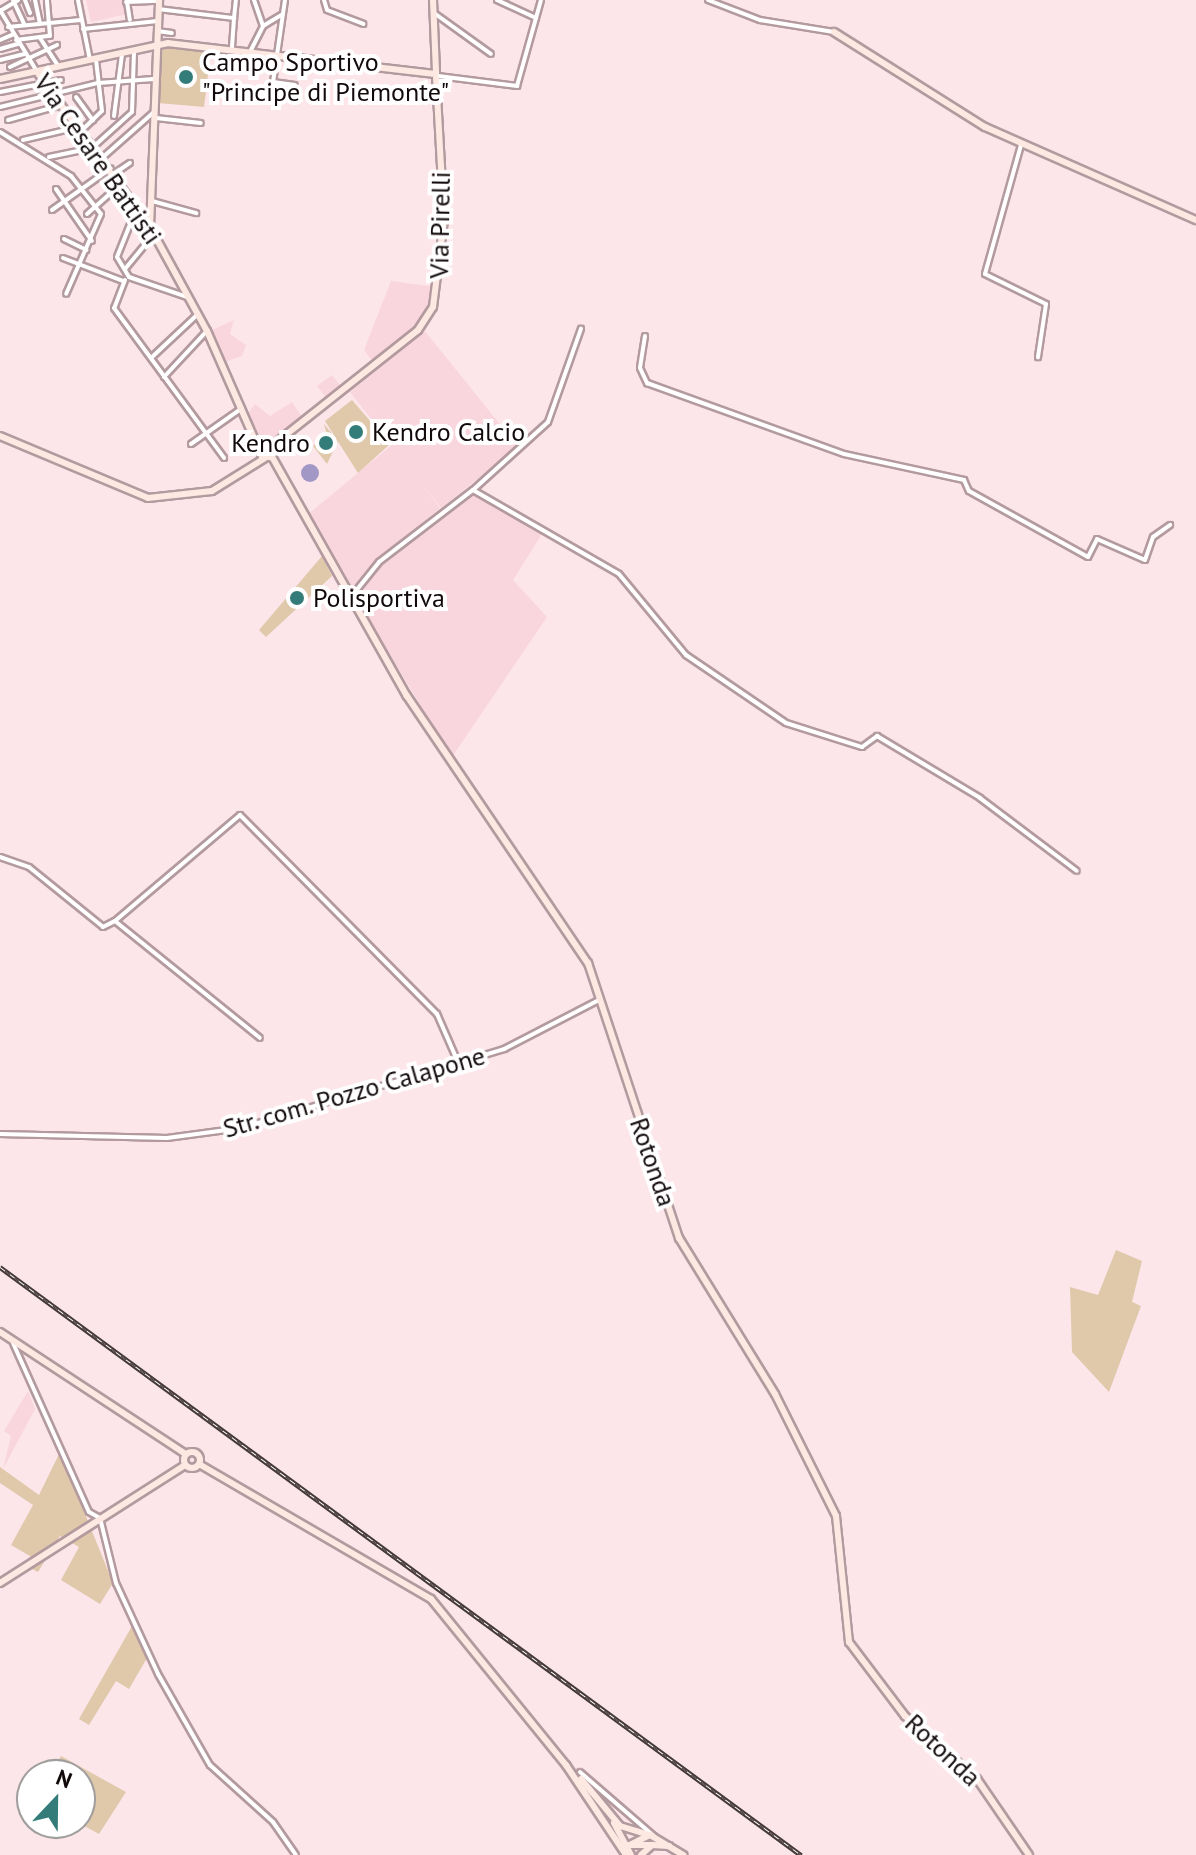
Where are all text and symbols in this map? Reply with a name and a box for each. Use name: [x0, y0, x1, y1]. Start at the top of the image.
place label: Campo Sportivo "Principe di Piemonte": [202, 46, 449, 108]
street label: Via Cesare Battisti: [28, 68, 168, 250]
marker: Campo Sportivo "Principe di Piemonte": [177, 68, 195, 86]
street label: Via Pirelli: [423, 171, 457, 279]
place label: Kendro Calcio: [372, 416, 525, 448]
marker: Kendro Calcio: [347, 423, 365, 441]
place label: Kendro: [231, 427, 310, 459]
marker: Kendro: [317, 434, 335, 452]
place label: Polisportiva: [313, 582, 445, 614]
marker: Polisportiva: [288, 589, 306, 607]
street label: Str. com. Pozzo Calapone: [217, 1039, 491, 1145]
street label: Rotonda: [623, 1114, 683, 1210]
street label: Rotonda: [899, 1707, 987, 1793]
north arrow: [16, 1759, 96, 1839]
text: N: [52, 1763, 76, 1794]

